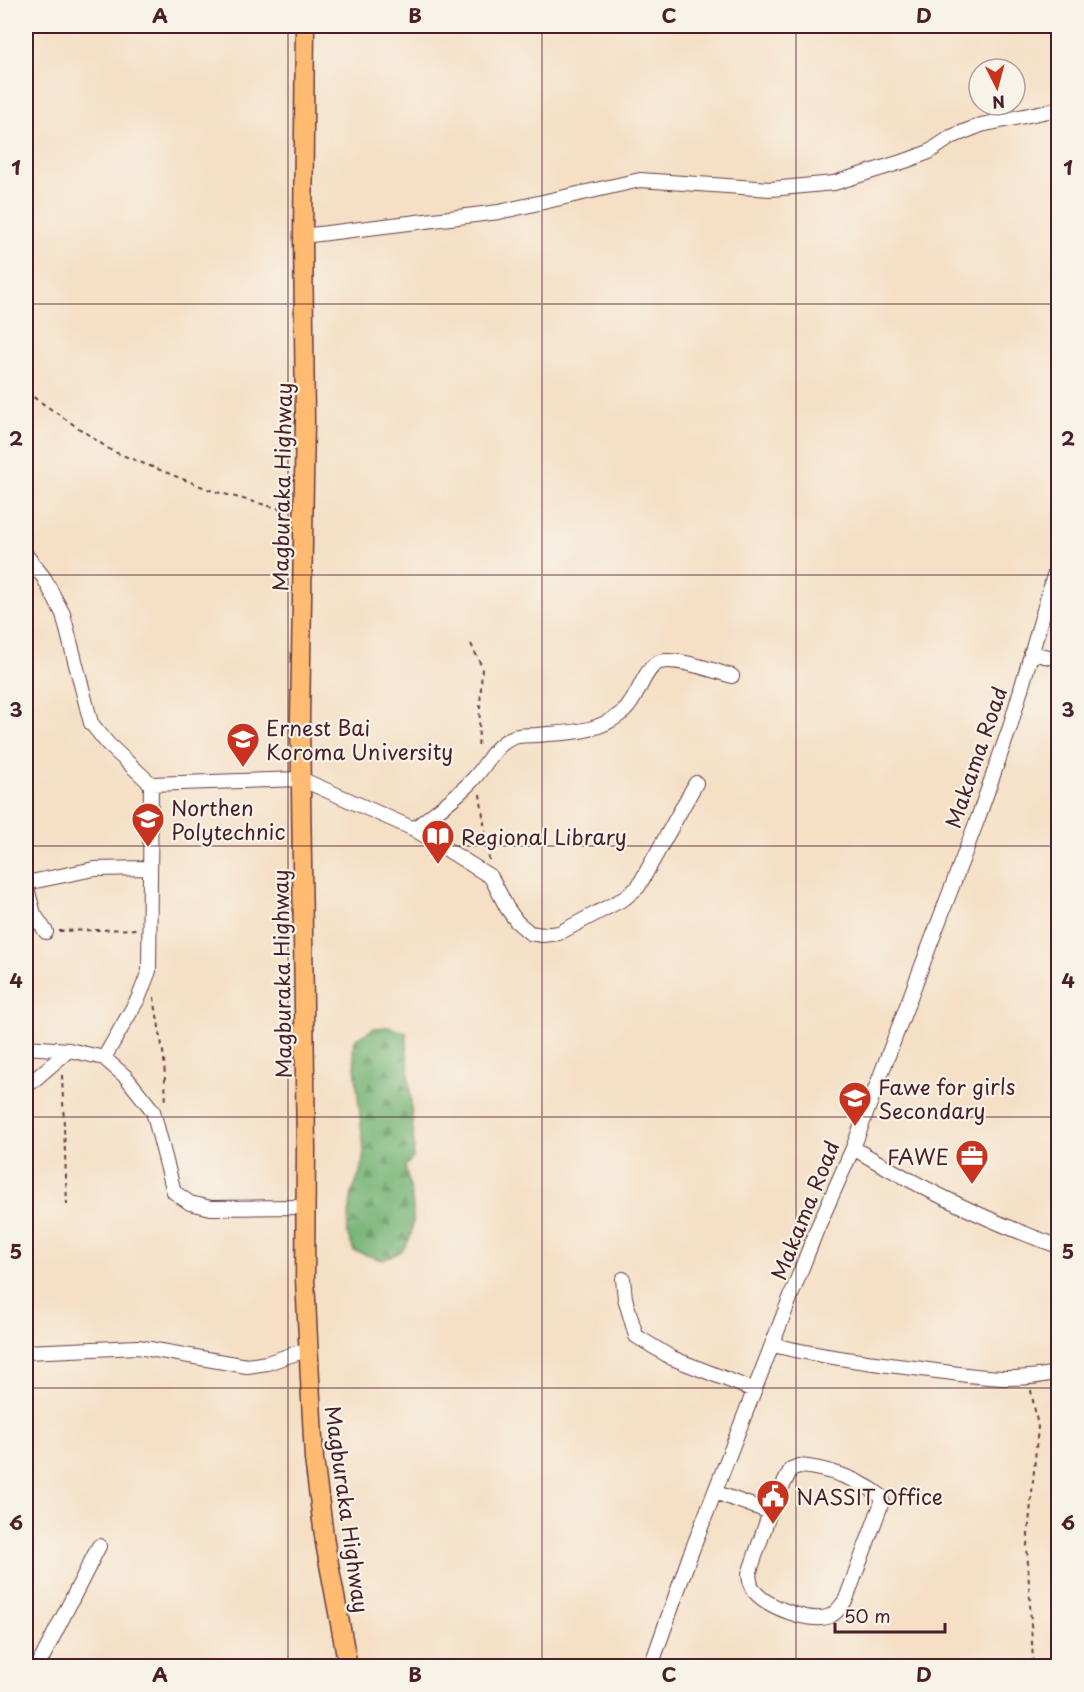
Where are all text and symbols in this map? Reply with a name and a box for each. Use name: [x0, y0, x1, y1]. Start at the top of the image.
text: A: [152, 0, 168, 30]
text: B: [408, 0, 422, 30]
text: C: [661, 0, 677, 30]
text: D: [916, 0, 932, 30]
north arrow: [967, 57, 1027, 117]
text: N: [991, 90, 1006, 116]
text: 1: [11, 152, 21, 182]
text: 1: [1063, 152, 1073, 182]
street label: Magburaka Highway: [263, 382, 299, 592]
text: 2: [9, 423, 23, 453]
text: 2: [1061, 423, 1075, 453]
street label: Makama Road: [936, 682, 1014, 832]
text: 3: [9, 694, 23, 724]
text: 3: [1061, 694, 1075, 724]
place label: Ernest Bai Koroma University: [266, 711, 453, 767]
school or university icon: Ernest Bai Koroma University: [225, 721, 261, 768]
place label: Northen Polytechnic: [171, 791, 285, 847]
school or university icon: Northen Polytechnic: [130, 801, 166, 848]
library icon: Regional Library: [420, 818, 456, 865]
place label: Regional Library: [461, 820, 627, 852]
street label: Magburaka Highway: [263, 869, 299, 1079]
text: 4: [9, 965, 23, 995]
text: 4: [1061, 965, 1075, 995]
place label: Fawe for girls Secondary: [878, 1070, 1015, 1126]
school or university icon: Fawe for girls Secondary: [837, 1080, 873, 1127]
street label: Makama Road: [761, 1136, 847, 1284]
office icon: FAWE: [954, 1138, 990, 1185]
place label: FAWE: [887, 1140, 949, 1172]
text: 5: [10, 1236, 22, 1266]
text: 5: [1062, 1236, 1074, 1266]
street label: Magburaka Highway: [318, 1403, 378, 1615]
public building icon: NASSIT Office: [755, 1478, 791, 1525]
place label: NASSIT Office: [796, 1480, 943, 1512]
text: 6: [9, 1507, 23, 1537]
text: 6: [1061, 1507, 1075, 1537]
scale bar: [835, 1596, 944, 1634]
text: 50 m: [844, 1602, 891, 1629]
text: A: [152, 1659, 168, 1689]
text: B: [408, 1659, 422, 1689]
text: C: [661, 1659, 677, 1689]
text: D: [916, 1659, 932, 1689]

